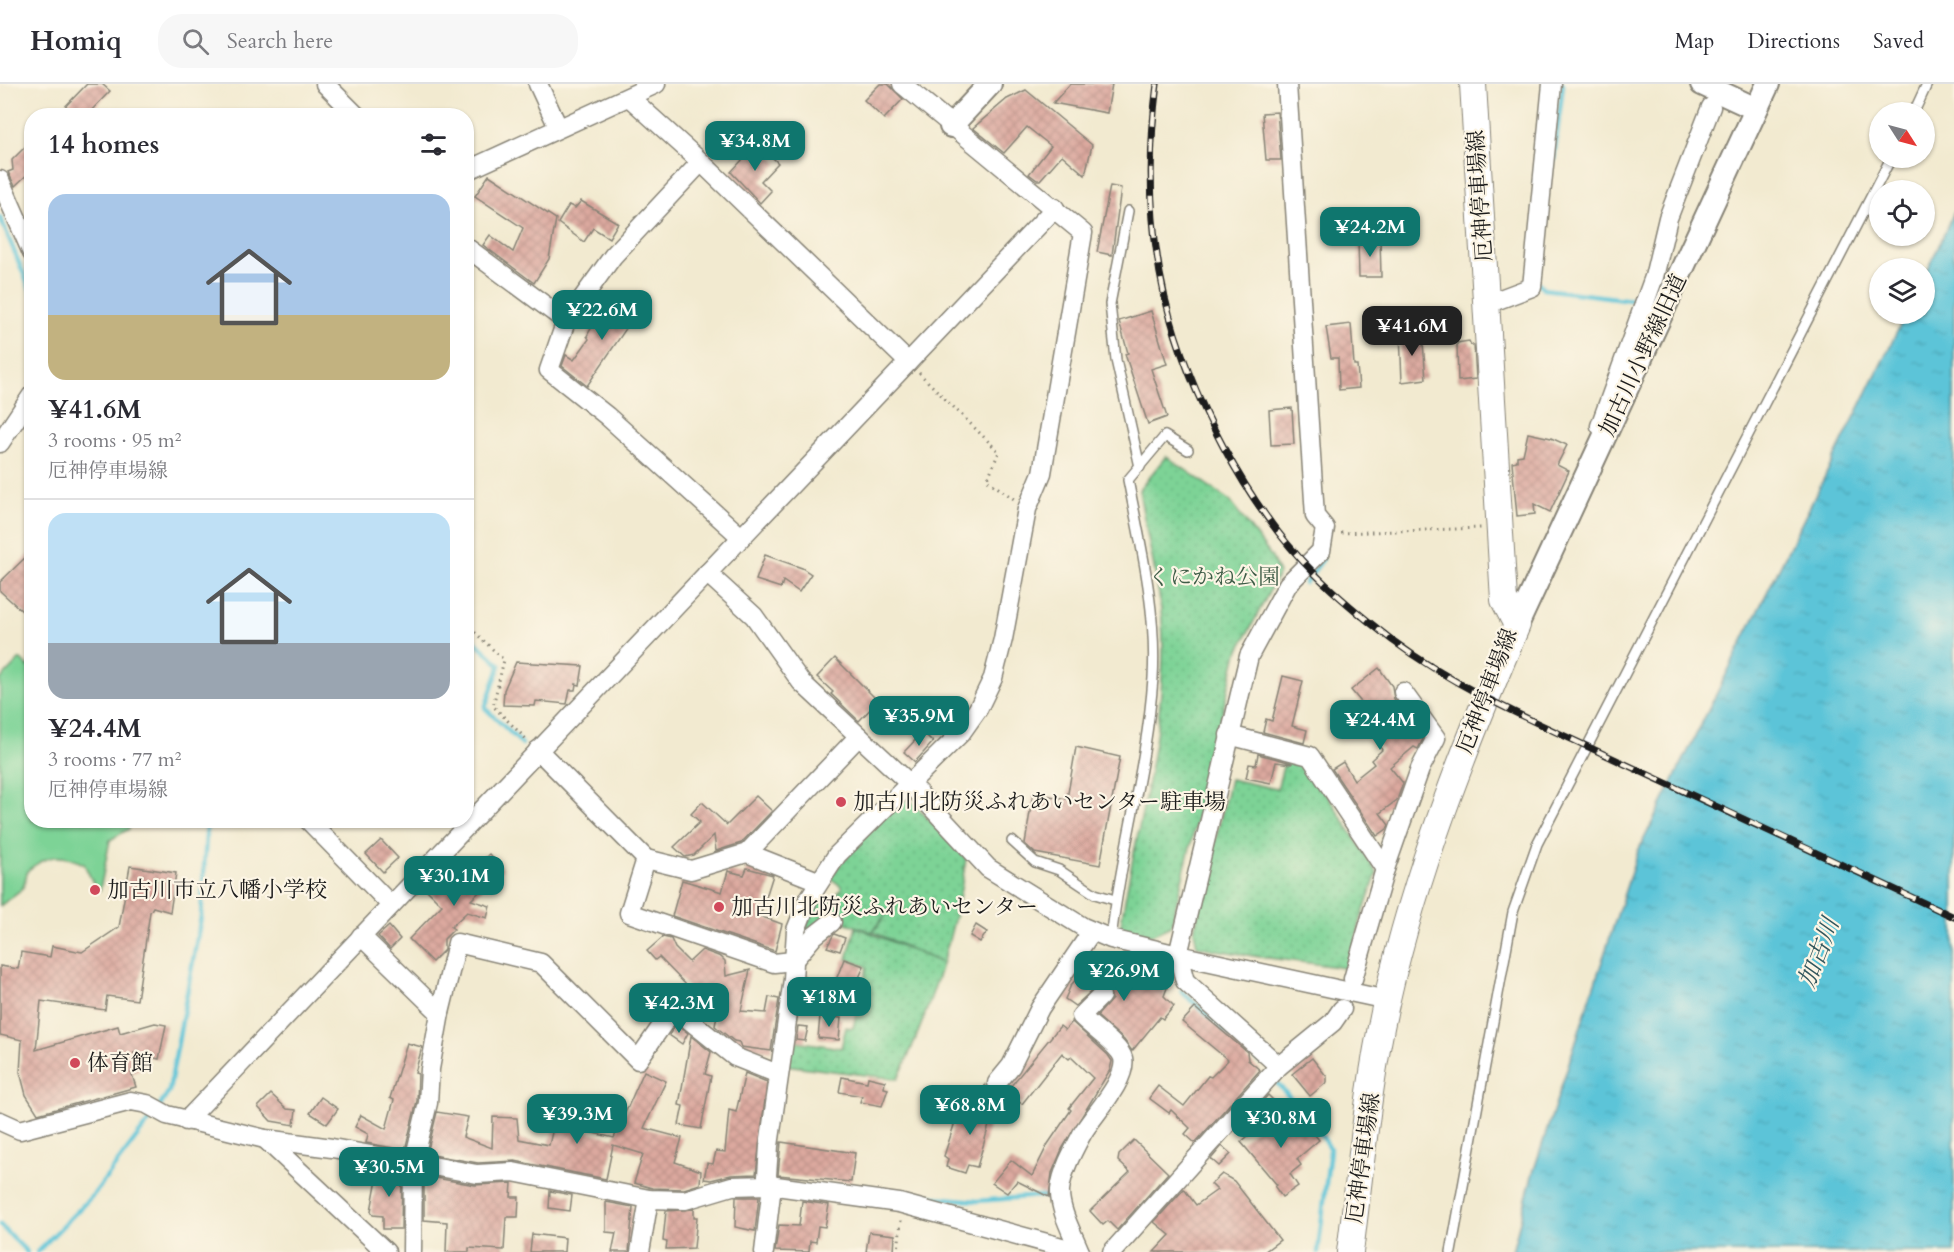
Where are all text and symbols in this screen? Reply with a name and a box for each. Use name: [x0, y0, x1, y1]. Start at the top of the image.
search box: [158, 14, 578, 68]
text: Homiq: [30, 22, 122, 60]
icon: search: [179, 25, 212, 58]
text: Search here: [227, 26, 333, 56]
text: Map: [1674, 27, 1714, 56]
text: Directions: [1747, 27, 1840, 56]
text: Saved: [1873, 27, 1924, 56]
north arrow: [1869, 102, 1935, 168]
map controls: [1869, 102, 1935, 324]
pin: ¥34.8M: [706, 121, 804, 172]
text: 14 homes: [48, 127, 159, 162]
text: ¥34.8M: [719, 127, 791, 154]
icon: filters: [417, 128, 450, 161]
street label: 厄神停車場線: [1460, 129, 1500, 263]
button: locate: [1869, 180, 1935, 246]
pin: ¥24.2M: [1321, 207, 1419, 258]
text: ¥24.2M: [1334, 213, 1406, 240]
icon: home: [195, 233, 303, 341]
button: layers: [1869, 258, 1935, 324]
street label: 加古川小野線旧道: [1592, 269, 1694, 441]
pin: ¥22.6M: [553, 290, 651, 341]
text: ¥22.6M: [566, 296, 638, 323]
pin: ¥41.6M: [1363, 306, 1461, 357]
text: ¥41.6M: [1376, 312, 1448, 339]
text: ¥41.6M: [48, 392, 141, 427]
text: 3 rooms · 95 m²: [48, 427, 181, 454]
text: 厄神停車場線: [48, 457, 168, 484]
icon: home: [195, 552, 303, 660]
park label: くにかね公園: [1148, 562, 1280, 592]
street label: 厄神停車場線: [1449, 624, 1525, 758]
pin: ¥35.9M: [870, 696, 968, 747]
pin: ¥24.4M: [1331, 700, 1429, 751]
text: ¥35.9M: [883, 702, 955, 729]
text: ¥24.4M: [1344, 706, 1416, 733]
text: ¥24.4M: [48, 711, 141, 746]
text: 3 rooms · 77 m²: [48, 746, 181, 773]
text: 厄神停車場線: [48, 776, 168, 803]
place label: 加古川北防災ふれあいセンター駐車場: [853, 787, 1226, 817]
marker: 加古川北防災ふれあいセンター駐車場: [834, 795, 848, 809]
pin: ¥30.1M: [405, 856, 503, 907]
text: ¥30.1M: [418, 862, 490, 889]
place label: 加古川市立八幡小学校: [107, 875, 327, 905]
marker: 加古川市立八幡小学校: [88, 883, 102, 897]
place label: 加古川北防災ふれあいセンター: [731, 892, 1038, 922]
marker: 加古川北防災ふれあいセンター: [712, 900, 726, 914]
water label: 加古川: [1791, 911, 1848, 993]
pin: ¥26.9M: [1075, 951, 1173, 1002]
text: ¥26.9M: [1088, 957, 1160, 984]
pin: ¥18M: [793, 977, 865, 1028]
pin: ¥42.3M: [630, 983, 728, 1034]
text: ¥18M: [801, 983, 857, 1010]
text: ¥42.3M: [643, 989, 715, 1016]
place label: 体育館: [87, 1048, 153, 1078]
marker: 体育館: [68, 1056, 82, 1070]
pin: ¥68.8M: [921, 1085, 1019, 1136]
text: ¥68.8M: [934, 1091, 1006, 1118]
street label: 厄神停車場線: [1339, 1091, 1387, 1225]
pin: ¥39.3M: [528, 1094, 626, 1145]
pin: ¥30.8M: [1232, 1098, 1330, 1149]
text: ¥39.3M: [541, 1100, 613, 1127]
text: ¥30.8M: [1245, 1104, 1317, 1131]
pin: ¥30.5M: [340, 1147, 438, 1198]
text: ¥30.5M: [353, 1153, 425, 1180]

